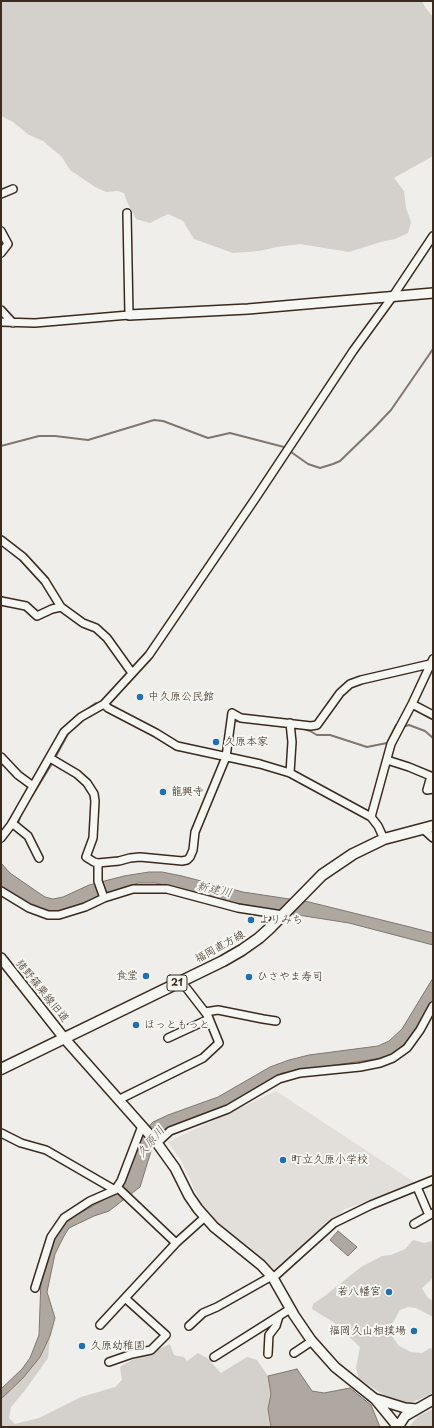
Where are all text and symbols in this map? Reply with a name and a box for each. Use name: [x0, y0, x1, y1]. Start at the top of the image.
place label: 中久原公民館: [148, 690, 214, 704]
marker: 中久原公民館: [135, 692, 145, 702]
place label: 久原本家: [224, 735, 268, 749]
marker: 久原本家: [211, 737, 221, 747]
place label: 龍興寺: [171, 785, 204, 799]
marker: 龍興寺: [158, 787, 168, 797]
water label: 新建川: [195, 879, 233, 901]
place label: よりみち: [259, 913, 303, 927]
marker: よりみち: [246, 915, 256, 925]
street label: 福岡直方線: [193, 928, 247, 966]
street label: 猪野篠栗線旧道: [13, 957, 71, 1025]
place label: 食堂: [116, 969, 138, 983]
place label: ひさやま寿司: [257, 970, 323, 984]
marker: 食堂: [141, 971, 151, 981]
marker: ひさやま寿司: [244, 972, 254, 982]
road number: 21: [167, 975, 187, 991]
place label: ほっともっと: [144, 1018, 210, 1032]
marker: ほっともっと: [131, 1020, 141, 1030]
water label: 久原川: [134, 1124, 168, 1160]
place label: 町立久原小学校: [291, 1153, 368, 1167]
marker: 町立久原小学校: [278, 1155, 288, 1165]
place label: 若八幡宮: [337, 1285, 381, 1299]
marker: 若八幡宮: [384, 1287, 394, 1297]
place label: 福岡久山相撲場: [329, 1324, 406, 1338]
marker: 福岡久山相撲場: [409, 1326, 419, 1336]
place label: 久原幼稚園: [90, 1339, 145, 1353]
marker: 久原幼稚園: [77, 1341, 87, 1351]

